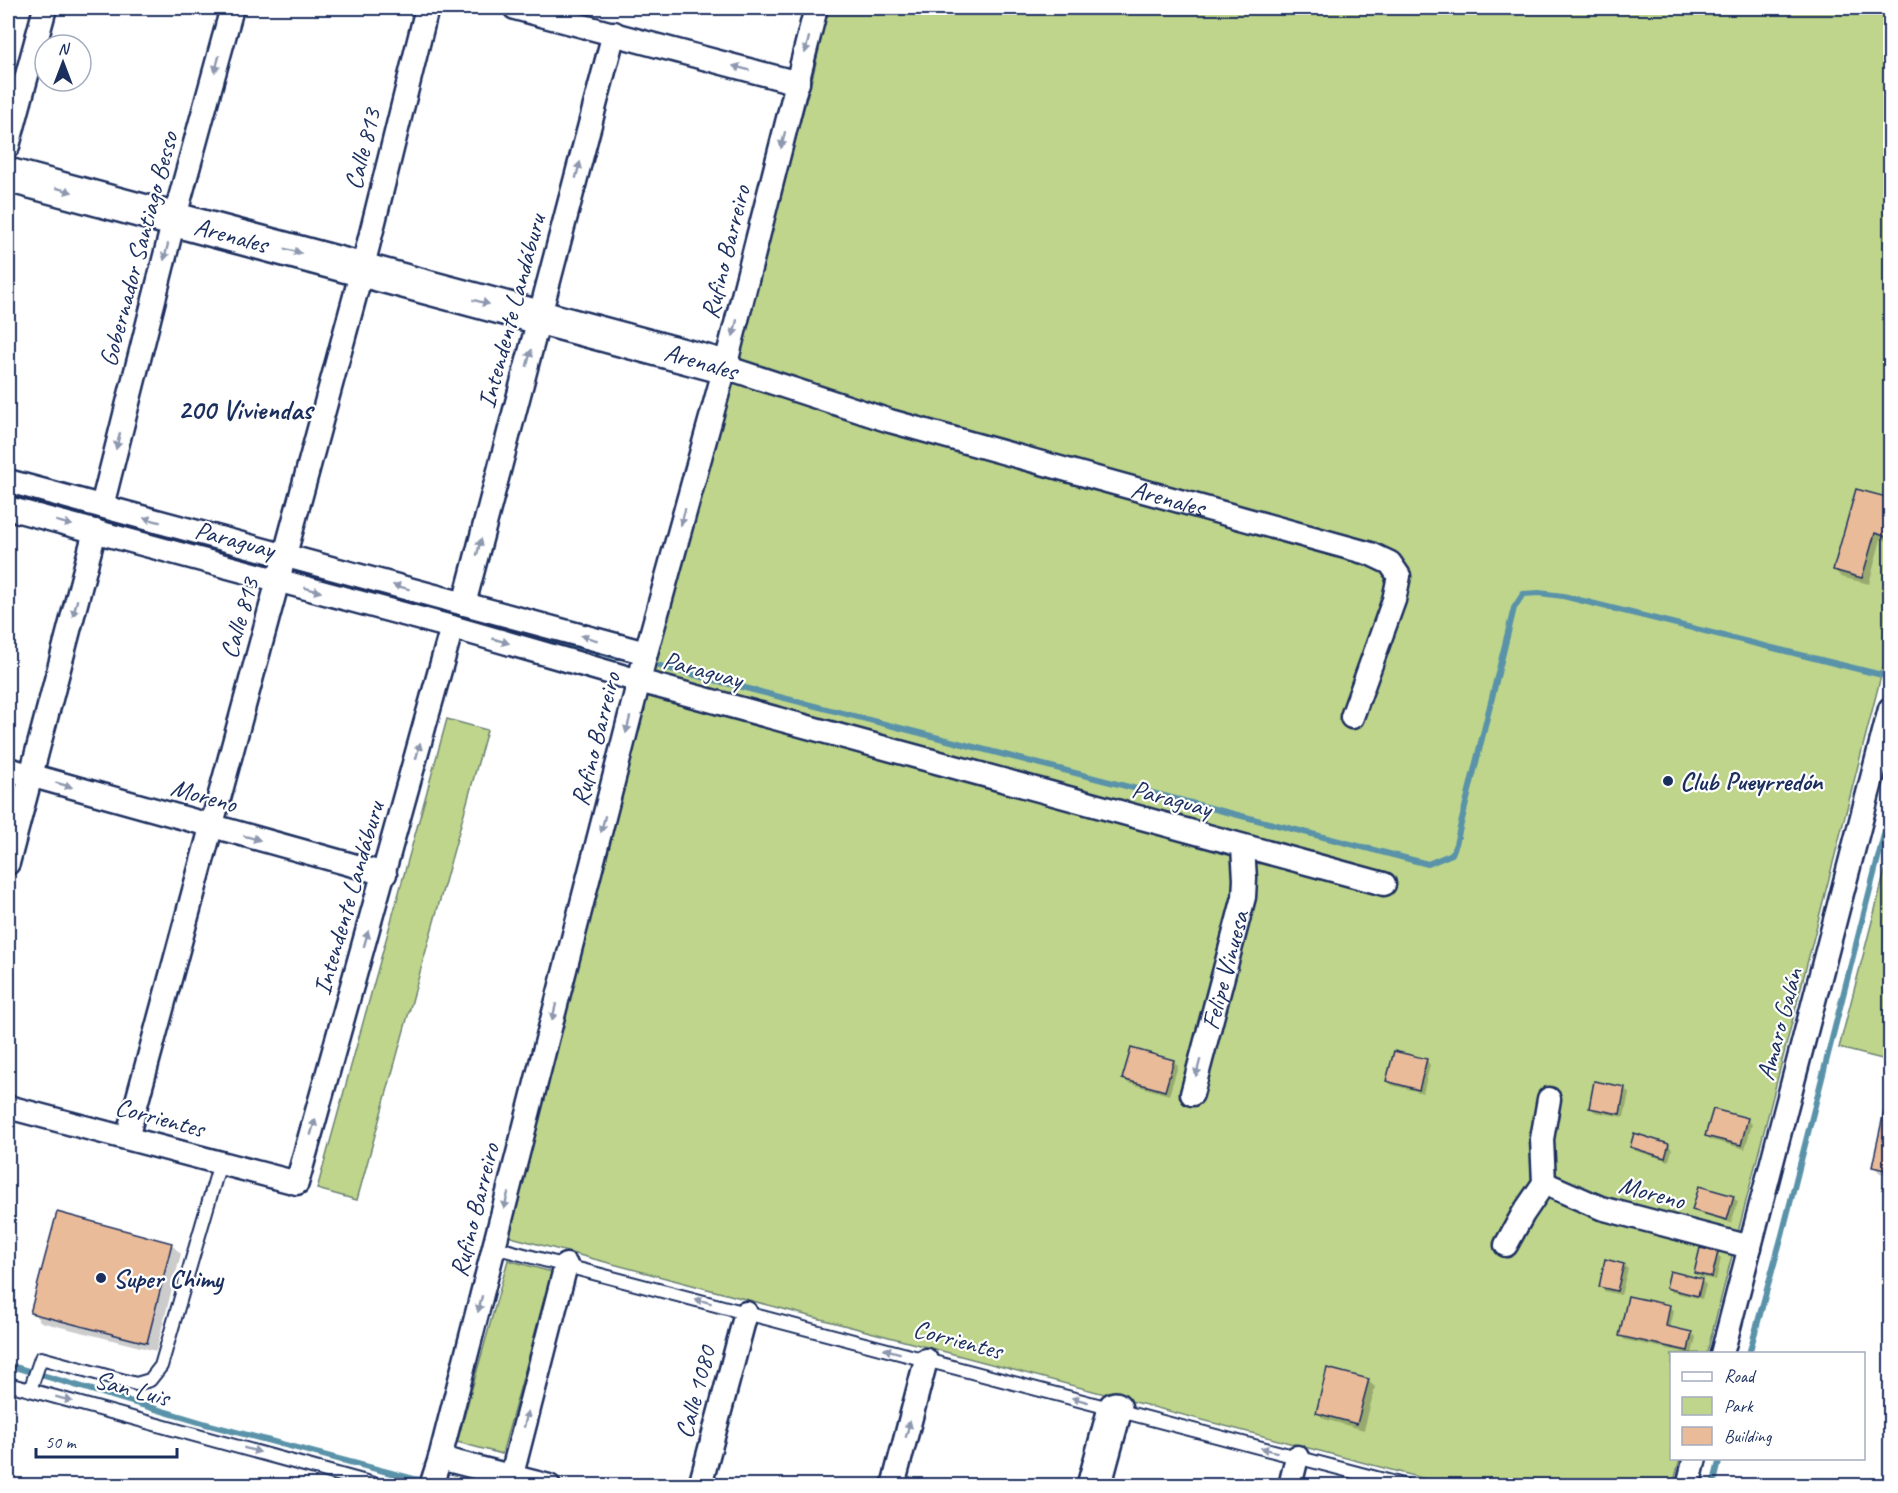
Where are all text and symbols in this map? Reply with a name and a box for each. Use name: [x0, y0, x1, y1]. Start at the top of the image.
north arrow: [33, 33, 93, 93]
one-way arrow: [801, 36, 811, 54]
text: N: [58, 39, 71, 59]
one-way arrow: [211, 55, 221, 73]
one-way arrow: [732, 62, 750, 72]
street label: Calle 813: [337, 103, 389, 193]
street label: Gobernador Santiago Besso: [91, 126, 186, 370]
one-way arrow: [778, 131, 787, 149]
one-way arrow: [574, 161, 583, 179]
street label: Rufino Barreiro: [693, 180, 758, 322]
one-way arrow: [55, 186, 73, 195]
street label: Intendente Landáburu: [470, 208, 554, 412]
street label: Arenales: [191, 210, 273, 261]
one-way arrow: [161, 243, 170, 261]
one-way arrow: [284, 247, 302, 257]
one-way arrow: [472, 297, 491, 307]
one-way arrow: [729, 319, 739, 338]
street label: Arenales: [661, 335, 743, 388]
one-way arrow: [524, 349, 534, 367]
district label: 200 Viviendas: [178, 392, 315, 427]
one-way arrow: [113, 432, 123, 451]
street label: Arenales: [1128, 473, 1210, 525]
one-way arrow: [678, 507, 688, 526]
street label: Paraguay: [191, 513, 280, 566]
one-way arrow: [143, 515, 161, 524]
one-way arrow: [55, 519, 73, 528]
one-way arrow: [475, 538, 484, 556]
street label: Calle 813: [212, 572, 267, 662]
one-way arrow: [392, 581, 410, 591]
one-way arrow: [304, 586, 322, 595]
one-way arrow: [70, 599, 79, 617]
one-way arrow: [580, 632, 598, 642]
one-way arrow: [492, 637, 510, 646]
street label: Paraguay: [659, 643, 748, 696]
street label: Rufino Barreiro: [563, 667, 628, 809]
one-way arrow: [622, 716, 632, 735]
one-way arrow: [414, 742, 424, 761]
place label: Club Pueyrredón: [1680, 765, 1824, 798]
street label: Moreno: [167, 770, 242, 821]
street label: Paraguay: [1128, 772, 1217, 825]
marker: Club Pueyrredón: [1661, 774, 1675, 788]
one-way arrow: [55, 781, 73, 790]
street label: Intendente Landáburu: [305, 795, 393, 999]
one-way arrow: [597, 814, 607, 833]
one-way arrow: [243, 833, 261, 843]
street label: Felipe Vinuesa: [1194, 906, 1257, 1033]
one-way arrow: [362, 930, 371, 948]
street label: Amaro Galán: [1749, 963, 1811, 1084]
one-way arrow: [549, 1003, 559, 1022]
one-way arrow: [1193, 1058, 1203, 1077]
street label: Corrientes: [112, 1090, 210, 1146]
one-way arrow: [309, 1118, 318, 1136]
street label: Rufino Barreiro: [442, 1138, 507, 1280]
street label: Moreno: [1615, 1168, 1690, 1218]
one-way arrow: [500, 1192, 510, 1210]
place label: Super Chimy: [113, 1262, 225, 1295]
marker: Super Chimy: [94, 1271, 108, 1285]
one-way arrow: [474, 1294, 484, 1313]
one-way arrow: [694, 1296, 712, 1306]
street label: Corrientes: [910, 1312, 1008, 1368]
street label: Calle 1080: [667, 1340, 724, 1442]
one-way arrow: [883, 1345, 901, 1355]
legend: [1670, 1352, 1865, 1460]
street label: San Luis: [91, 1363, 175, 1415]
text: Road: [1724, 1365, 1757, 1387]
one-way arrow: [55, 1395, 73, 1405]
one-way arrow: [1071, 1395, 1090, 1405]
text: Park: [1724, 1395, 1754, 1417]
one-way arrow: [522, 1410, 532, 1429]
one-way arrow: [903, 1420, 913, 1438]
scale bar: [36, 1421, 177, 1459]
text: Building: [1724, 1425, 1773, 1447]
text: 50 m: [45, 1431, 78, 1453]
one-way arrow: [1260, 1444, 1278, 1454]
one-way arrow: [243, 1446, 261, 1456]

